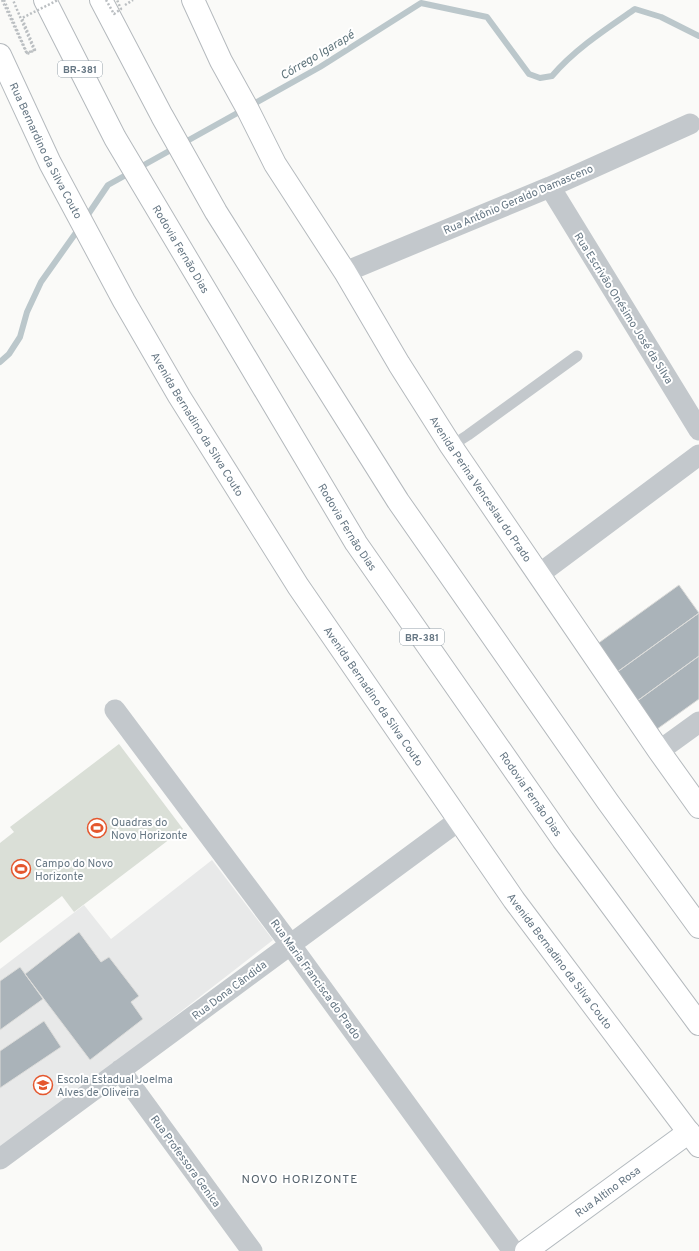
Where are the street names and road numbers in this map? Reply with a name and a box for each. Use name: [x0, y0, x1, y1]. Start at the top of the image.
road number: BR-381: [58, 61, 102, 77]
street label: Rua Bernardino da Silva Couto: [6, 81, 85, 221]
street label: Rua Antônio Geraldo Damasceno: [441, 162, 596, 238]
street label: Rodovia Fernão Dias: [149, 203, 212, 296]
street label: Rua Escrivão Onésimo José da Silva: [571, 230, 676, 387]
street label: Avenida Bernadino da Silva Couto: [147, 350, 246, 499]
street label: Avenida Perina Venceslau do Prado: [426, 414, 534, 565]
street label: Rodovia Fernão Dias: [314, 481, 379, 574]
street label: Avenida Bernadino da Silva Couto: [320, 624, 426, 769]
road number: BR-381: [400, 629, 444, 645]
street label: Rodovia Fernão Dias: [496, 750, 564, 840]
street label: Avenida Bernadino da Silva Couto: [504, 891, 615, 1032]
street label: Rua Maria Francisca do Prado: [267, 917, 363, 1042]
street label: Rua Dona Cândida: [189, 958, 270, 1023]
street label: Rua Professora Genica: [147, 1113, 223, 1211]
street label: Rua Altino Rosa: [573, 1164, 644, 1221]

